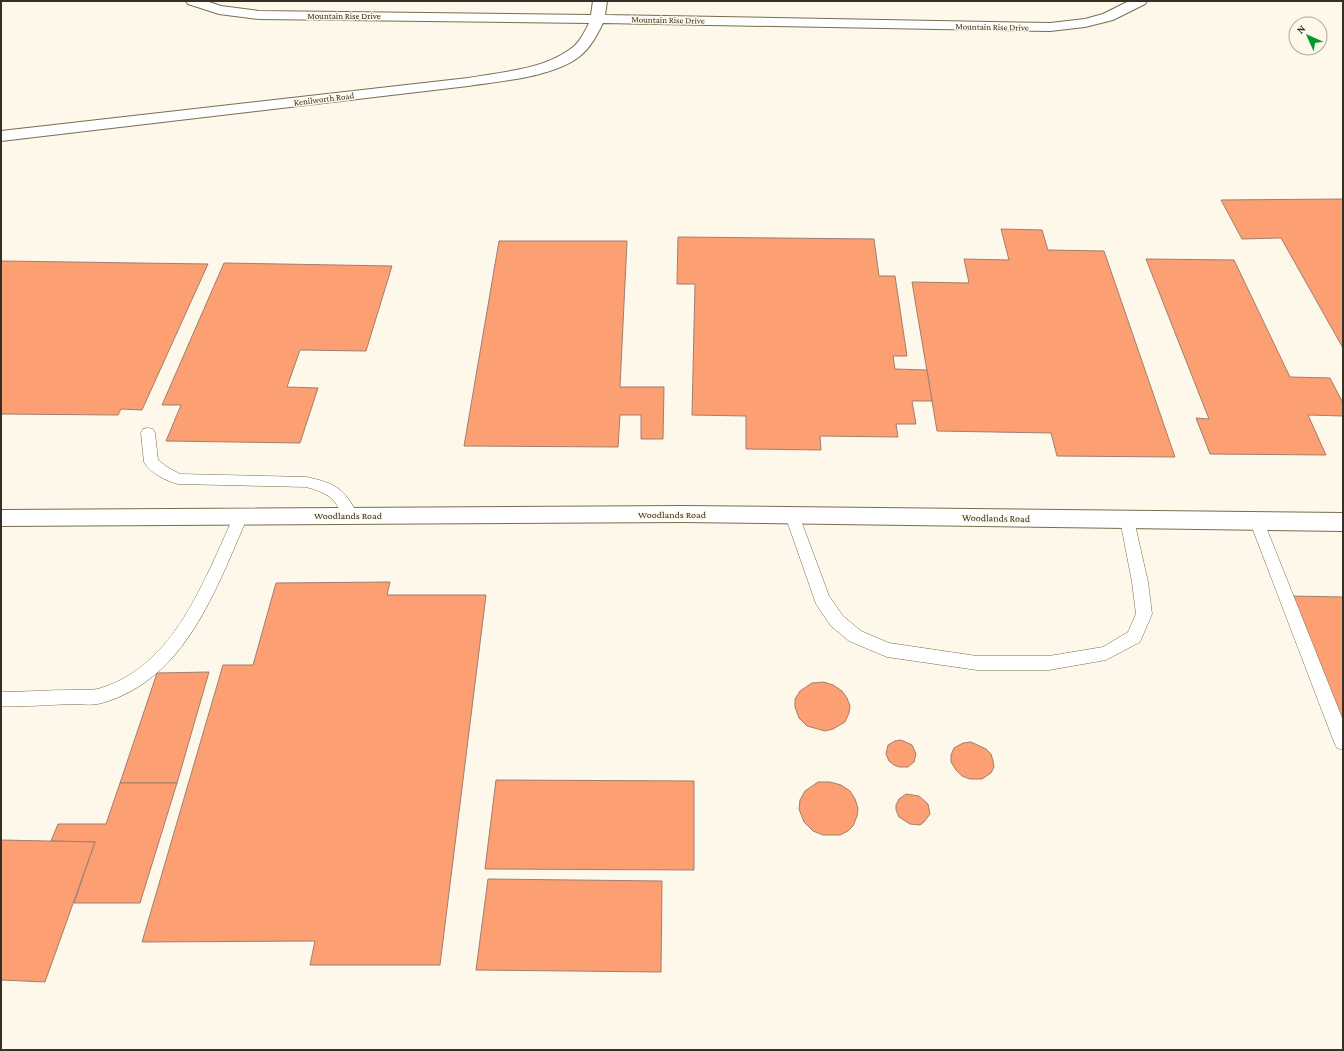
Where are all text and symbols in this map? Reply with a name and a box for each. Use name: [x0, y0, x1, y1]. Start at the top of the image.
street label: Mountain Rise Drive: [307, 11, 381, 21]
street label: Mountain Rise Drive: [631, 14, 705, 26]
north arrow: [1288, 16, 1328, 56]
street label: Mountain Rise Drive: [955, 21, 1029, 33]
text: N: [1294, 22, 1308, 36]
street label: Kenilworth Road: [293, 90, 355, 108]
street label: Woodlands Road: [638, 509, 707, 520]
street label: Woodlands Road: [314, 510, 383, 521]
street label: Woodlands Road: [962, 512, 1031, 524]

